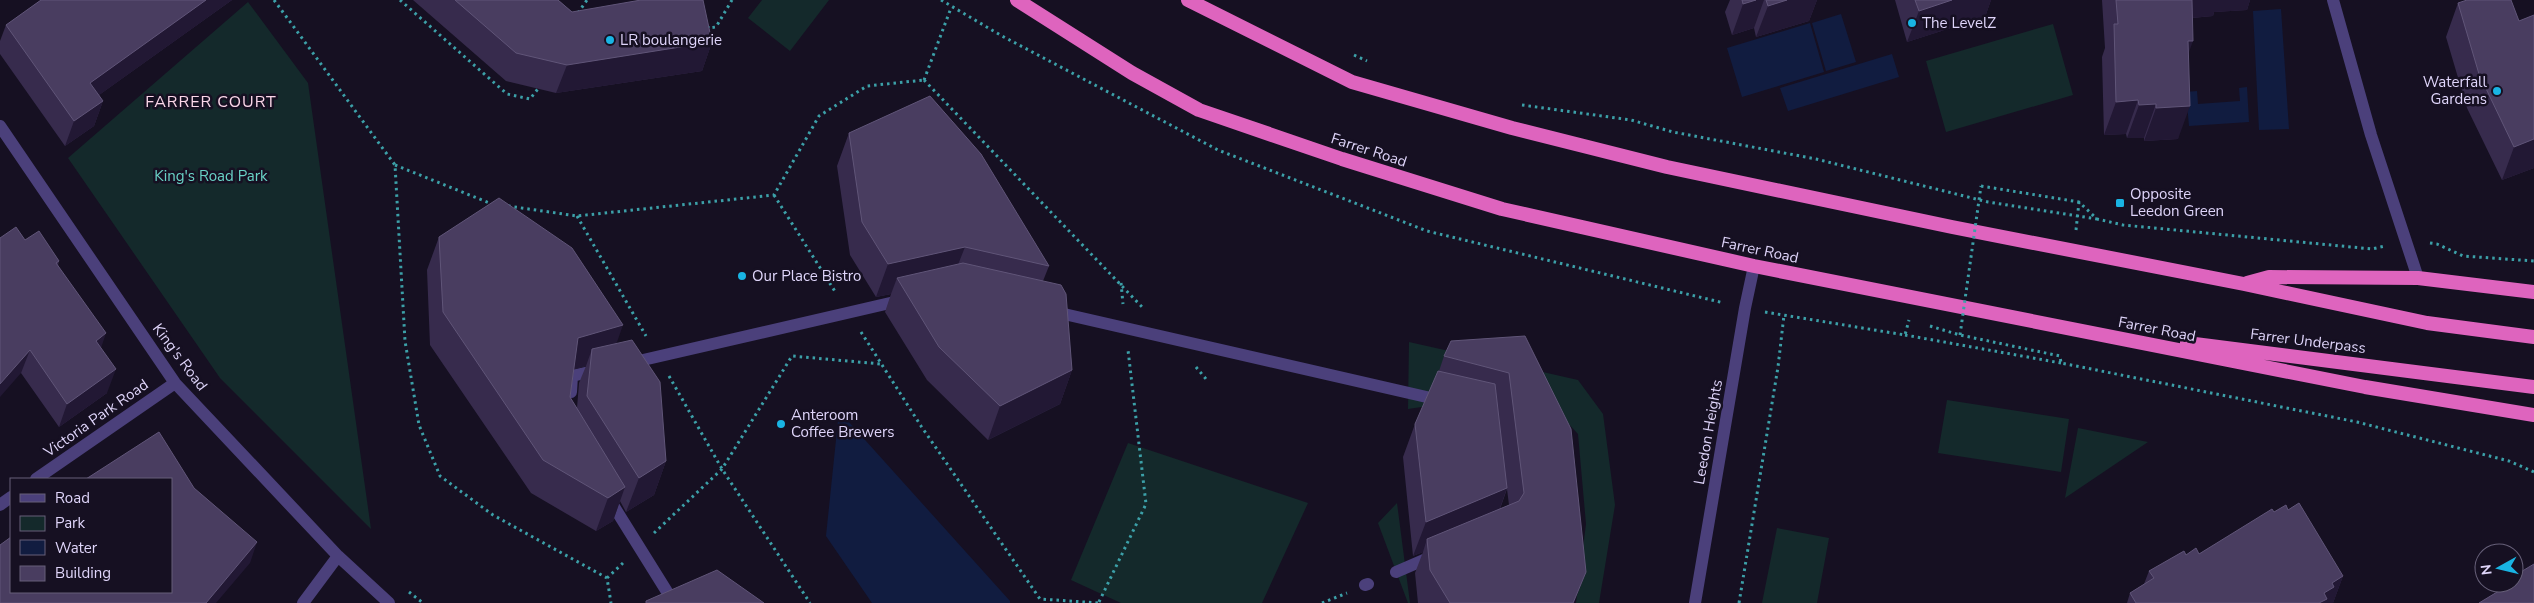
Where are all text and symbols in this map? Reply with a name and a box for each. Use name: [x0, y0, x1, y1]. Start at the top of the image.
place label: The LevelZ: [1922, 13, 1996, 33]
marker: The LevelZ: [1906, 17, 1918, 29]
place label: LR boulangerie: [620, 30, 722, 50]
marker: LR boulangerie: [604, 34, 616, 46]
place label: Waterfall Gardens: [2423, 72, 2488, 109]
marker: Waterfall Gardens: [2491, 85, 2503, 97]
district label: FARRER COURT: [145, 91, 277, 113]
street label: Farrer Road: [1329, 128, 1409, 172]
park label: King's Road Park: [154, 166, 268, 186]
place label: Opposite Leedon Green: [2130, 184, 2224, 221]
marker: Opposite Leedon Green: [2114, 197, 2126, 209]
street label: Farrer Road: [1719, 232, 1801, 268]
place label: Our Place Bistro: [752, 266, 861, 286]
marker: Our Place Bistro: [736, 270, 748, 282]
street label: Farrer Road: [2117, 312, 2197, 346]
street label: King's Road: [148, 319, 212, 395]
street label: Farrer Underpass: [2249, 324, 2367, 358]
street label: Victoria Park Road: [39, 374, 152, 462]
street label: Leedon Heights: [1689, 378, 1727, 486]
place label: Anteroom Coffee Brewers: [791, 405, 894, 442]
marker: Anteroom Coffee Brewers: [775, 418, 787, 430]
legend: [10, 478, 172, 593]
text: Road: [55, 488, 90, 508]
text: Park: [55, 513, 85, 533]
text: Water: [55, 538, 98, 558]
north arrow: [2474, 543, 2524, 593]
text: Building: [55, 563, 111, 583]
text: N: [2476, 563, 2497, 576]

